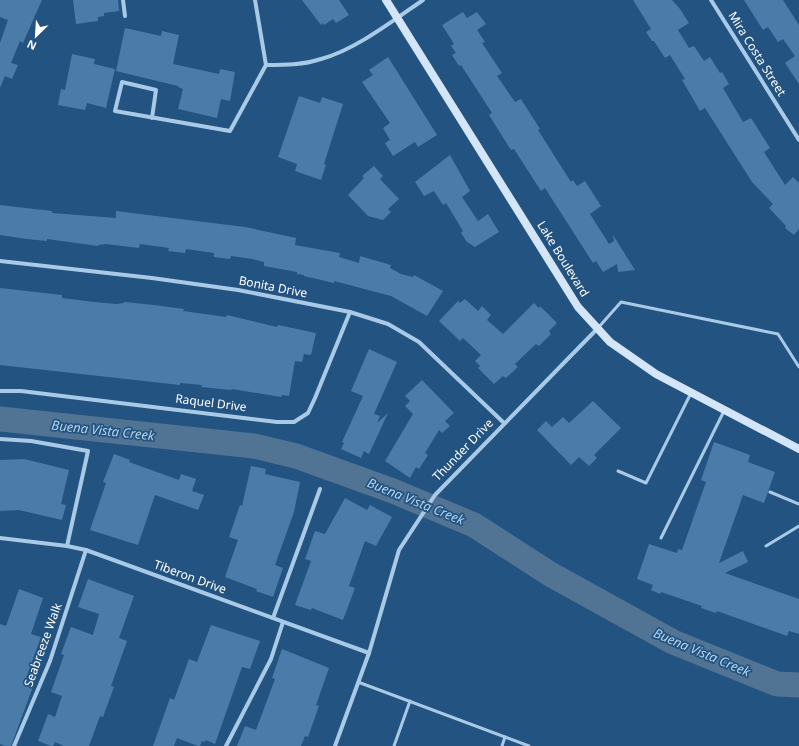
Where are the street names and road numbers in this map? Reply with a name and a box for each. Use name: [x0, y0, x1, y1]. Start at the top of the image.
street label: Mira Costa Street: [725, 8, 791, 100]
street label: Lake Boulevard: [533, 218, 594, 300]
street label: Bonita Drive: [237, 272, 309, 302]
street label: Raquel Drive: [174, 390, 248, 415]
street label: Thunder Drive: [428, 415, 497, 485]
street label: Tiberon Drive: [152, 556, 229, 598]
street label: Seabreeze Walk: [19, 600, 66, 689]

